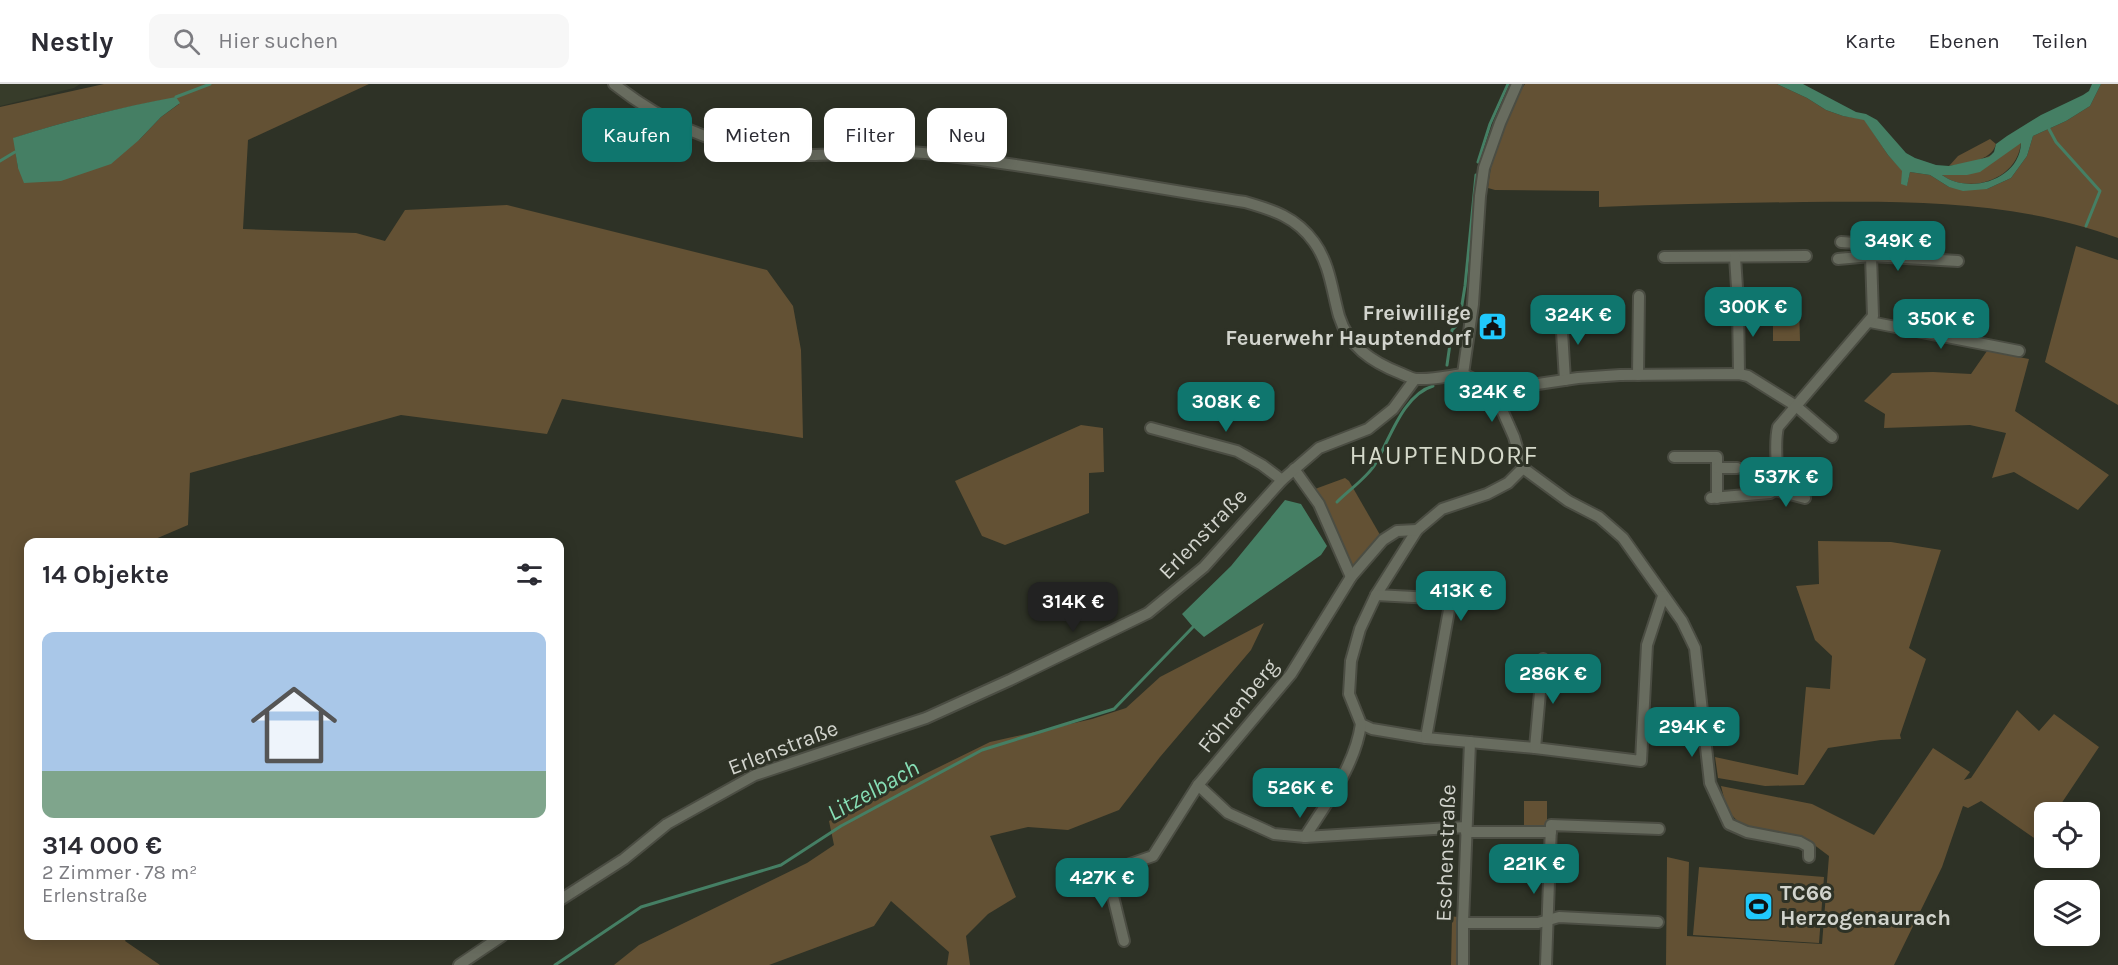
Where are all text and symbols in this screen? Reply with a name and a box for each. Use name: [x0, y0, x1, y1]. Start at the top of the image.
search box: [149, 14, 569, 68]
text: Nestly: [30, 25, 113, 58]
icon: search: [170, 25, 203, 58]
text: Hier suchen: [218, 28, 338, 54]
text: Karte: [1845, 29, 1896, 53]
text: Ebenen: [1929, 29, 2000, 53]
text: Teilen: [2033, 29, 2088, 53]
chip: Kaufen: [582, 108, 692, 162]
chip: Mieten: [704, 108, 812, 162]
chip: Filter: [824, 108, 915, 162]
chip: Neu: [927, 108, 1007, 162]
pin: 349K €: [1849, 221, 1947, 272]
text: 349K €: [1864, 229, 1932, 252]
pin: 300K €: [1704, 287, 1802, 338]
pin: 324K €: [1529, 295, 1627, 346]
text: 300K €: [1719, 295, 1787, 318]
pin: 350K €: [1892, 299, 1990, 350]
place label: Freiwillige Feuerwehr Hauptendorf: [1225, 300, 1472, 351]
text: 324K €: [1544, 303, 1612, 326]
text: 350K €: [1907, 307, 1975, 330]
public building icon: Freiwillige Feuerwehr Hauptendorf: [1476, 310, 1508, 342]
pin: 324K €: [1443, 372, 1541, 423]
text: 324K €: [1458, 380, 1526, 403]
pin: 308K €: [1177, 382, 1275, 433]
text: 308K €: [1192, 390, 1260, 413]
district label: HAUPTENDORF: [1349, 440, 1539, 471]
pin: 537K €: [1737, 457, 1835, 508]
text: 537K €: [1754, 465, 1818, 488]
street label: Erlenstraße: [1153, 483, 1253, 585]
icon: filters: [513, 558, 546, 591]
text: 14 Objekte: [42, 559, 169, 590]
pin: 413K €: [1412, 571, 1510, 622]
text: 413K €: [1430, 579, 1492, 602]
pin: 314K €: [1024, 582, 1122, 633]
text: 314K €: [1042, 590, 1104, 613]
street label: Föhrenberg: [1192, 653, 1284, 758]
pin: 286K €: [1504, 654, 1602, 705]
text: 286K €: [1519, 662, 1587, 685]
icon: home: [240, 671, 348, 779]
pin: 294K €: [1643, 707, 1741, 758]
street label: Erlenstraße: [724, 715, 842, 781]
text: 294K €: [1658, 715, 1726, 738]
water label: Litzelbach: [822, 753, 924, 827]
pin: 526K €: [1251, 768, 1349, 819]
text: 526K €: [1267, 776, 1333, 799]
street label: Eschenstraße: [1431, 784, 1461, 922]
map controls: [2034, 802, 2100, 946]
button: locate: [2034, 802, 2100, 868]
text: 314 000 €: [42, 830, 162, 861]
pin: 221K €: [1485, 844, 1583, 895]
text: 221K €: [1503, 852, 1565, 875]
pin: 427K €: [1053, 858, 1151, 909]
text: 2 Zimmer · 78 m²: [42, 861, 197, 884]
text: 427K €: [1070, 866, 1134, 889]
place label: TC66 Herzogenaurach: [1780, 880, 1951, 931]
button: layers: [2034, 880, 2100, 946]
text: Erlenstraße: [42, 884, 147, 907]
sports icon: TC66 Herzogenaurach: [1743, 890, 1775, 922]

